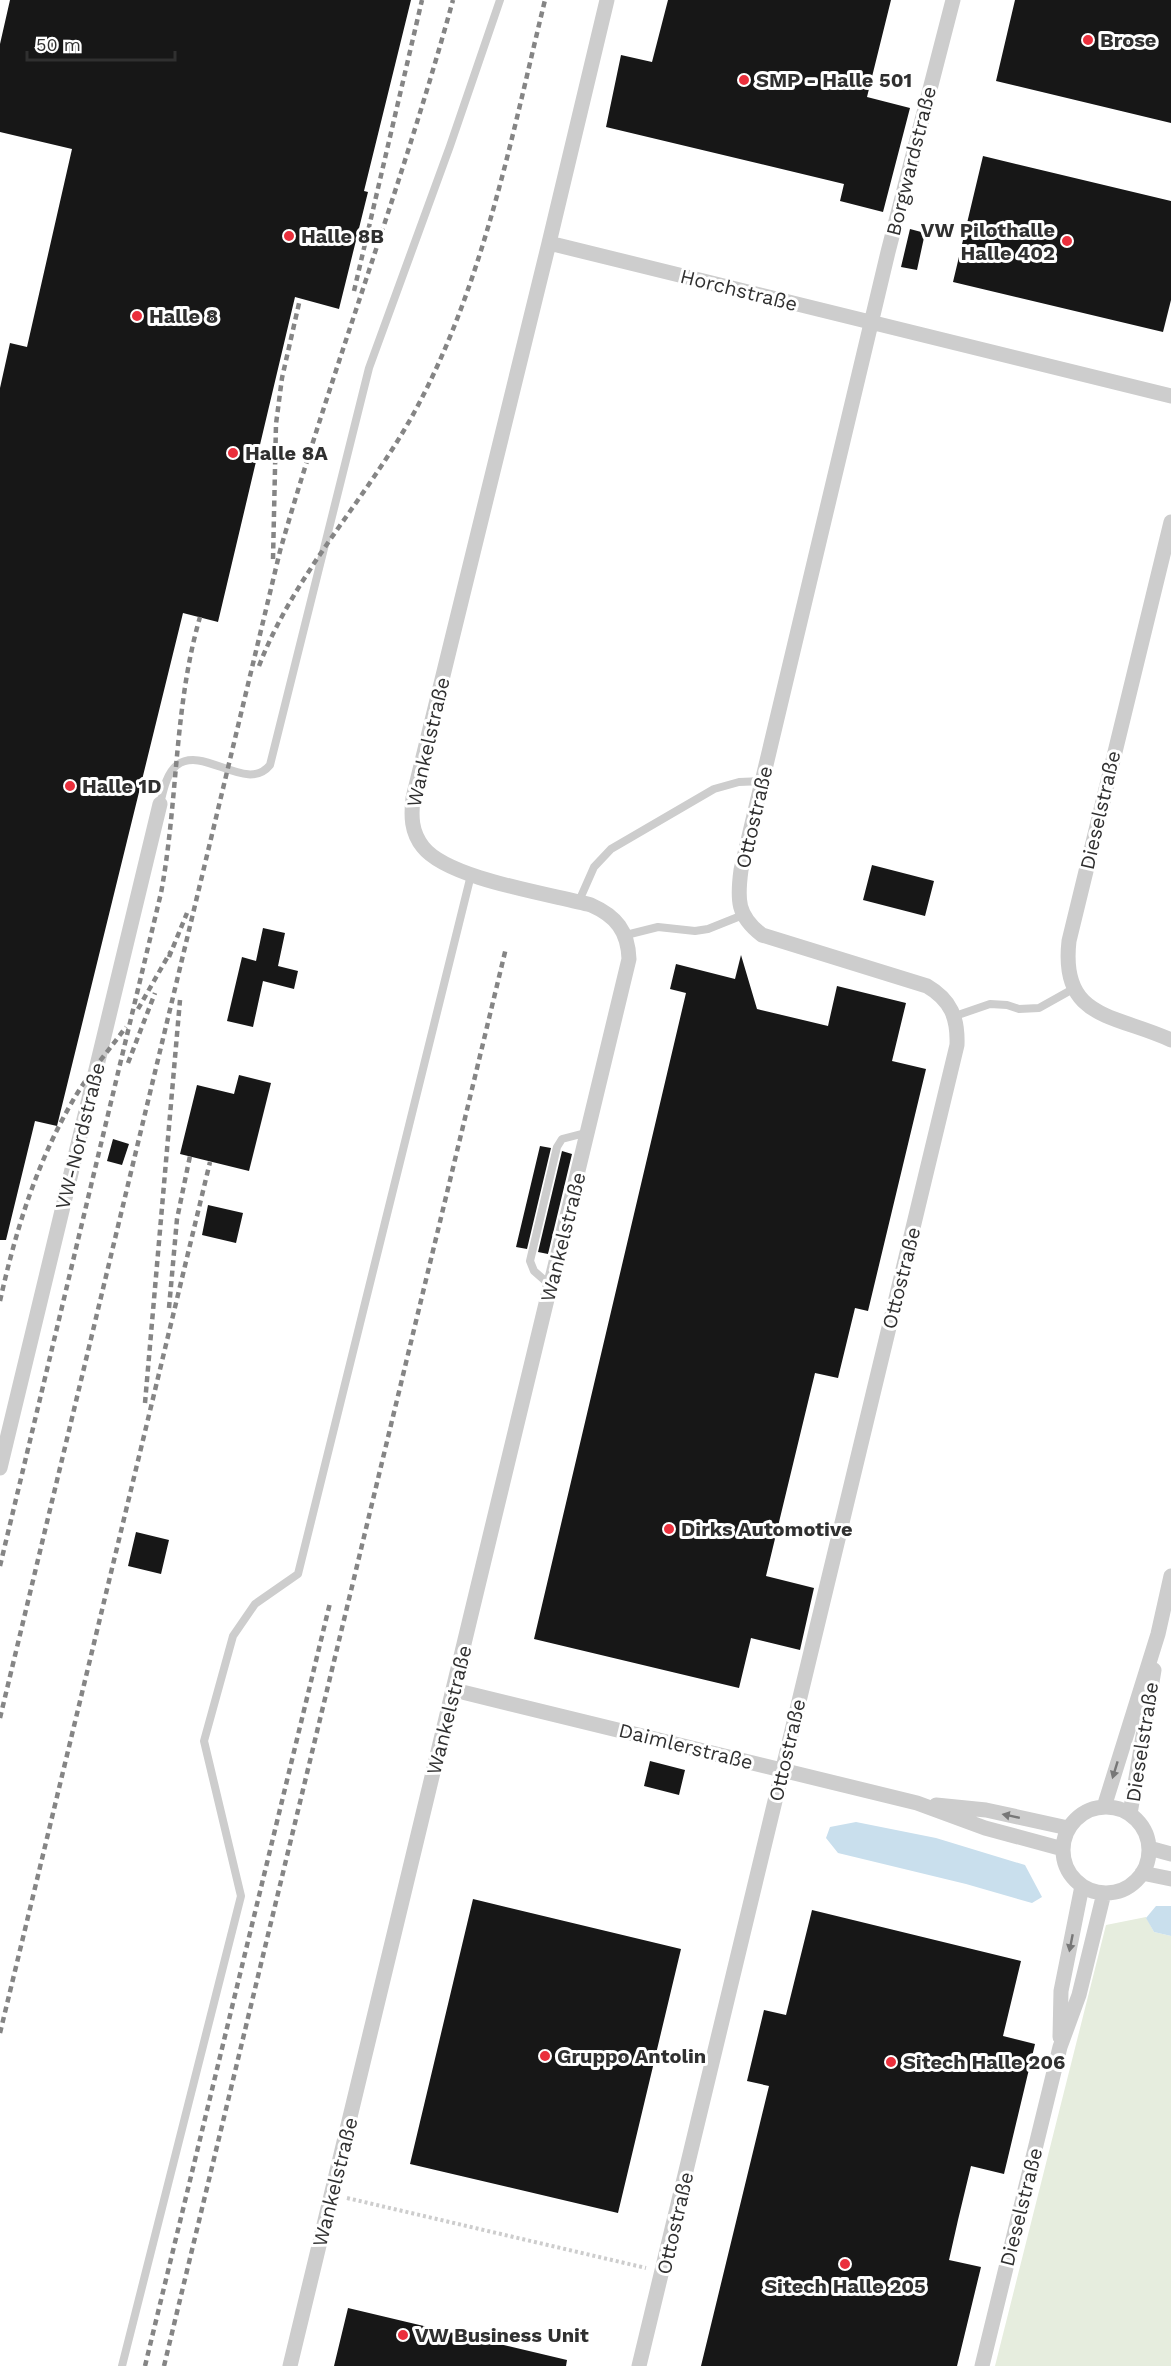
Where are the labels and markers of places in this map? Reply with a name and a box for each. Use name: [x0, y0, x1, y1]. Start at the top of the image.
place label: Brose: [1100, 28, 1156, 52]
marker: Brose: [1081, 33, 1095, 47]
place label: SMP - Halle 501: [756, 68, 912, 92]
marker: SMP - Halle 501: [737, 73, 751, 87]
place label: VW Pilothalle Halle 402: [921, 218, 1055, 265]
place label: Halle 8B: [301, 224, 384, 248]
marker: Halle 8B: [282, 229, 296, 243]
marker: VW Pilothalle Halle 402: [1060, 234, 1074, 248]
place label: Halle 8: [149, 304, 218, 328]
marker: Halle 8: [130, 309, 144, 323]
place label: Halle 8A: [245, 441, 328, 465]
marker: Halle 8A: [226, 446, 240, 460]
place label: Halle 1D: [82, 774, 162, 798]
marker: Halle 1D: [63, 779, 77, 793]
place label: Dirks Automotive: [681, 1517, 853, 1541]
marker: Dirks Automotive: [662, 1522, 676, 1536]
place label: Gruppo Antolin: [557, 2044, 706, 2068]
marker: Gruppo Antolin: [538, 2049, 552, 2063]
place label: Sitech Halle 206: [903, 2050, 1065, 2074]
marker: Sitech Halle 206: [884, 2055, 898, 2069]
marker: Sitech Halle 205: [838, 2257, 852, 2271]
place label: Sitech Halle 205: [764, 2274, 926, 2298]
place label: VW Business Unit: [415, 2323, 589, 2347]
marker: VW Business Unit: [396, 2328, 410, 2342]

